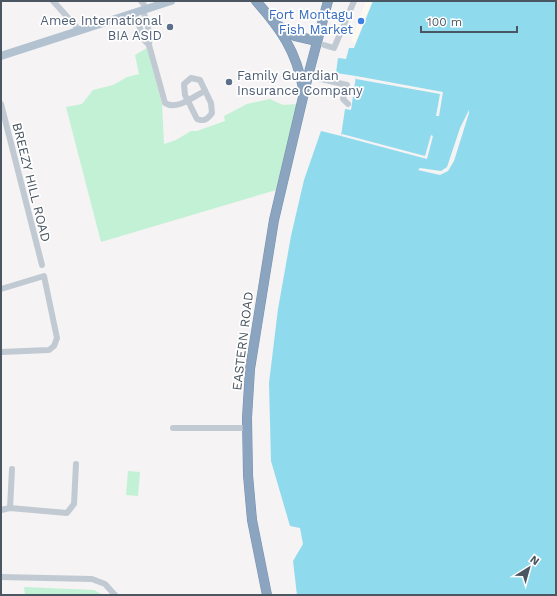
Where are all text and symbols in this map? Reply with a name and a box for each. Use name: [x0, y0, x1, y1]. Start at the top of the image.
place label: Fort Montagu Fish Market: [269, 7, 354, 37]
scale bar: [421, 8, 517, 34]
place label: Amee International BIA ASID: [40, 13, 162, 43]
text: 100 m: [427, 15, 462, 29]
marker: Fort Montagu Fish Market: [356, 16, 366, 26]
marker: Amee International BIA ASID: [165, 22, 175, 32]
place label: Family Guardian Insurance Company: [237, 68, 363, 98]
marker: Family Guardian Insurance Company: [224, 77, 234, 87]
street label: BREEZY HILL ROAD: [9, 121, 54, 243]
street label: EASTERN ROAD: [229, 291, 256, 391]
north arrow: [509, 548, 549, 588]
text: N: [528, 553, 542, 568]

